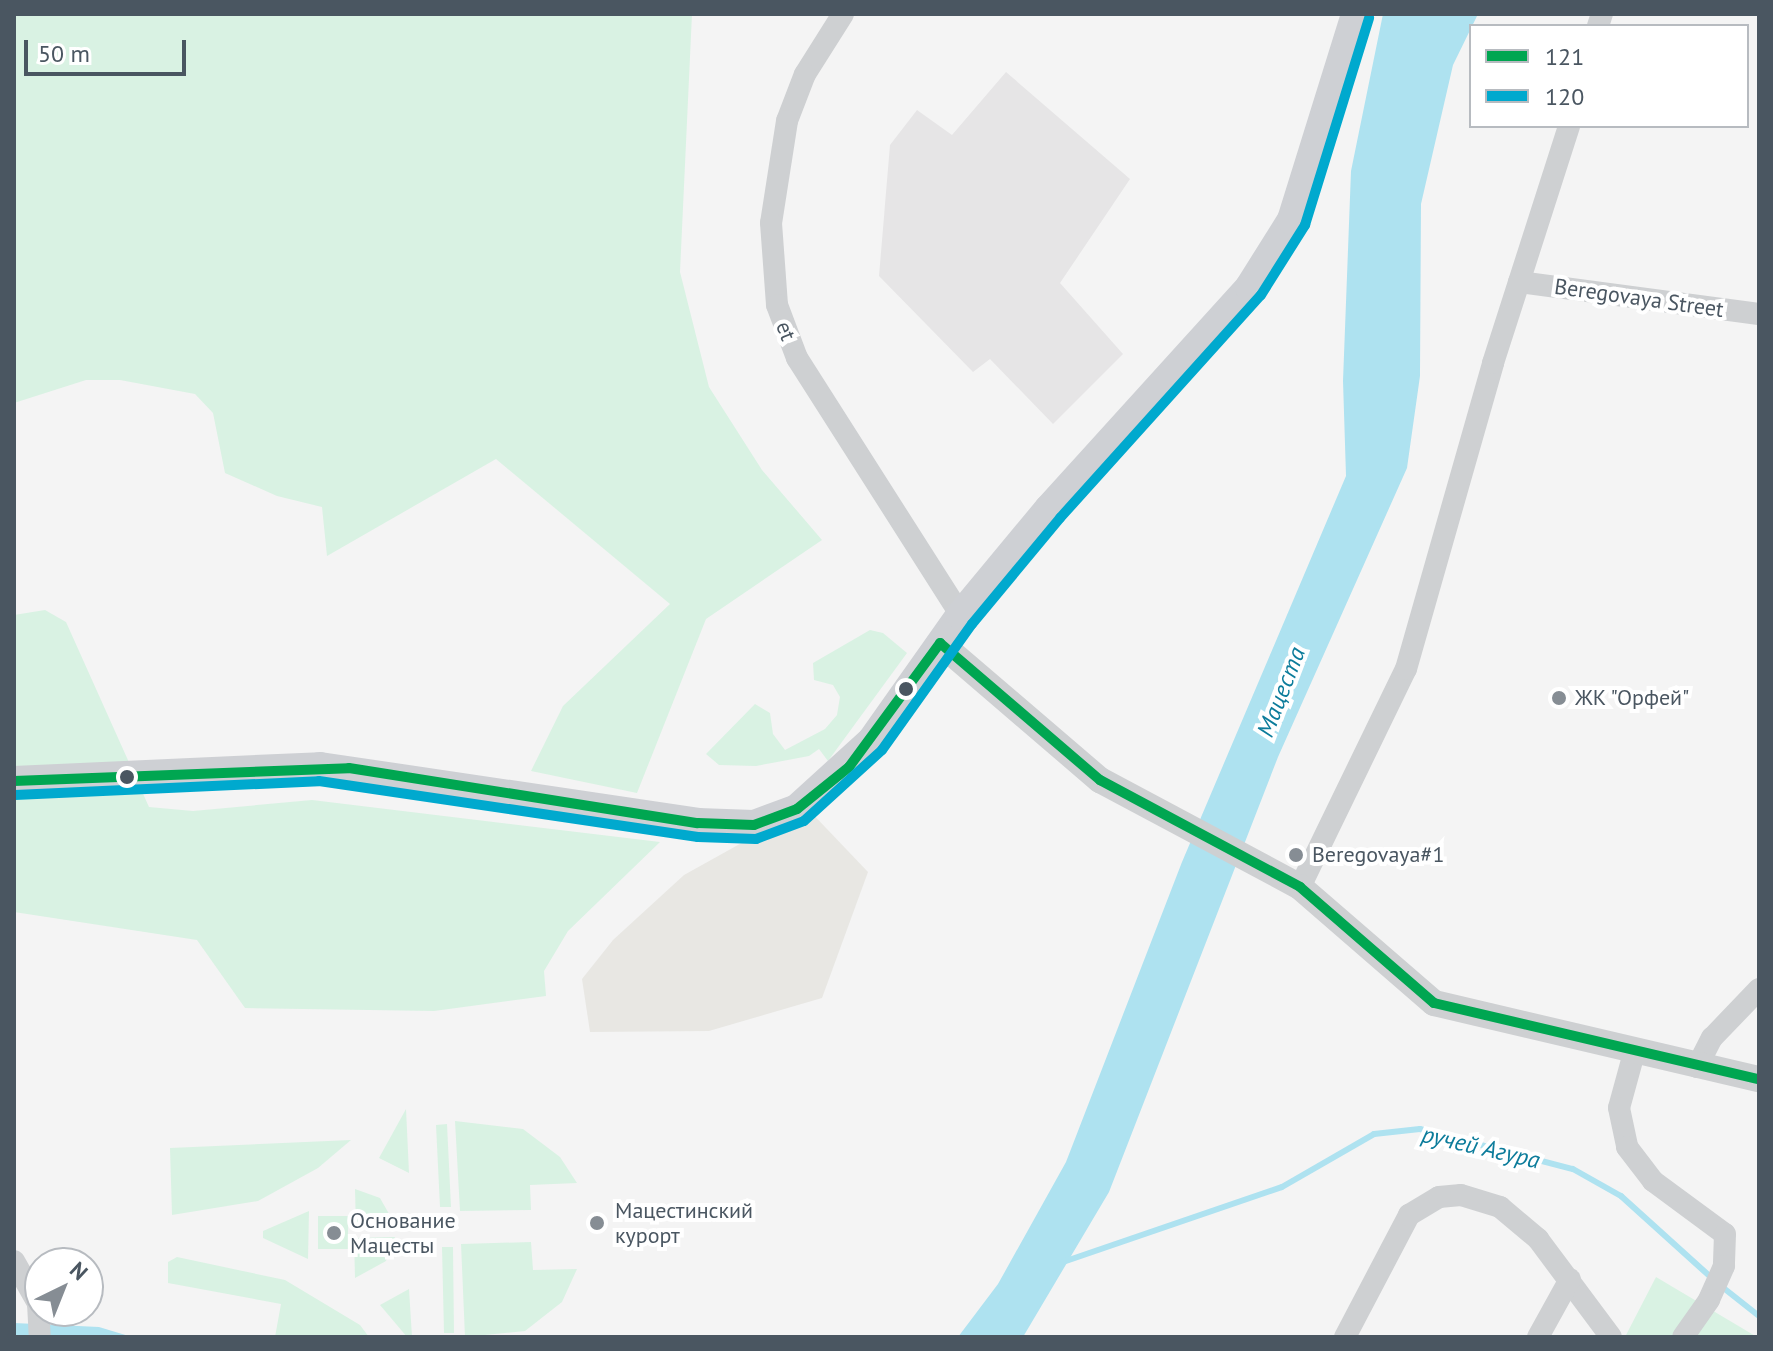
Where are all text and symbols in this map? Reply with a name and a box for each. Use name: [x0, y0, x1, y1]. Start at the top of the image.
scale bar: [28, 24, 190, 74]
legend: [1469, 24, 1749, 128]
text: 50 m: [38, 38, 90, 69]
text: 121: [1545, 41, 1584, 72]
text: 120: [1545, 81, 1584, 112]
street label: Beregovaya Street: [1553, 273, 1725, 323]
street label: et: [770, 318, 802, 344]
water label: Мацеста: [1251, 643, 1311, 741]
unlabelled marker: [898, 681, 914, 697]
place label: ЖК "Орфей": [1575, 685, 1691, 711]
marker: ЖК "Орфей": [1550, 689, 1568, 707]
unlabelled marker: [119, 769, 135, 785]
place label: Beregovaya#1: [1312, 842, 1444, 868]
marker: Beregovaya#1: [1287, 846, 1305, 864]
water label: ручей Агура: [1419, 1119, 1543, 1175]
place label: Мацестинский курорт: [615, 1197, 753, 1248]
place label: Основание Мацесты: [350, 1207, 456, 1258]
marker: Мацестинский курорт: [586, 1212, 608, 1234]
marker: Основание Мацесты: [325, 1224, 343, 1242]
north arrow: [24, 1247, 104, 1327]
text: N: [64, 1256, 94, 1286]

